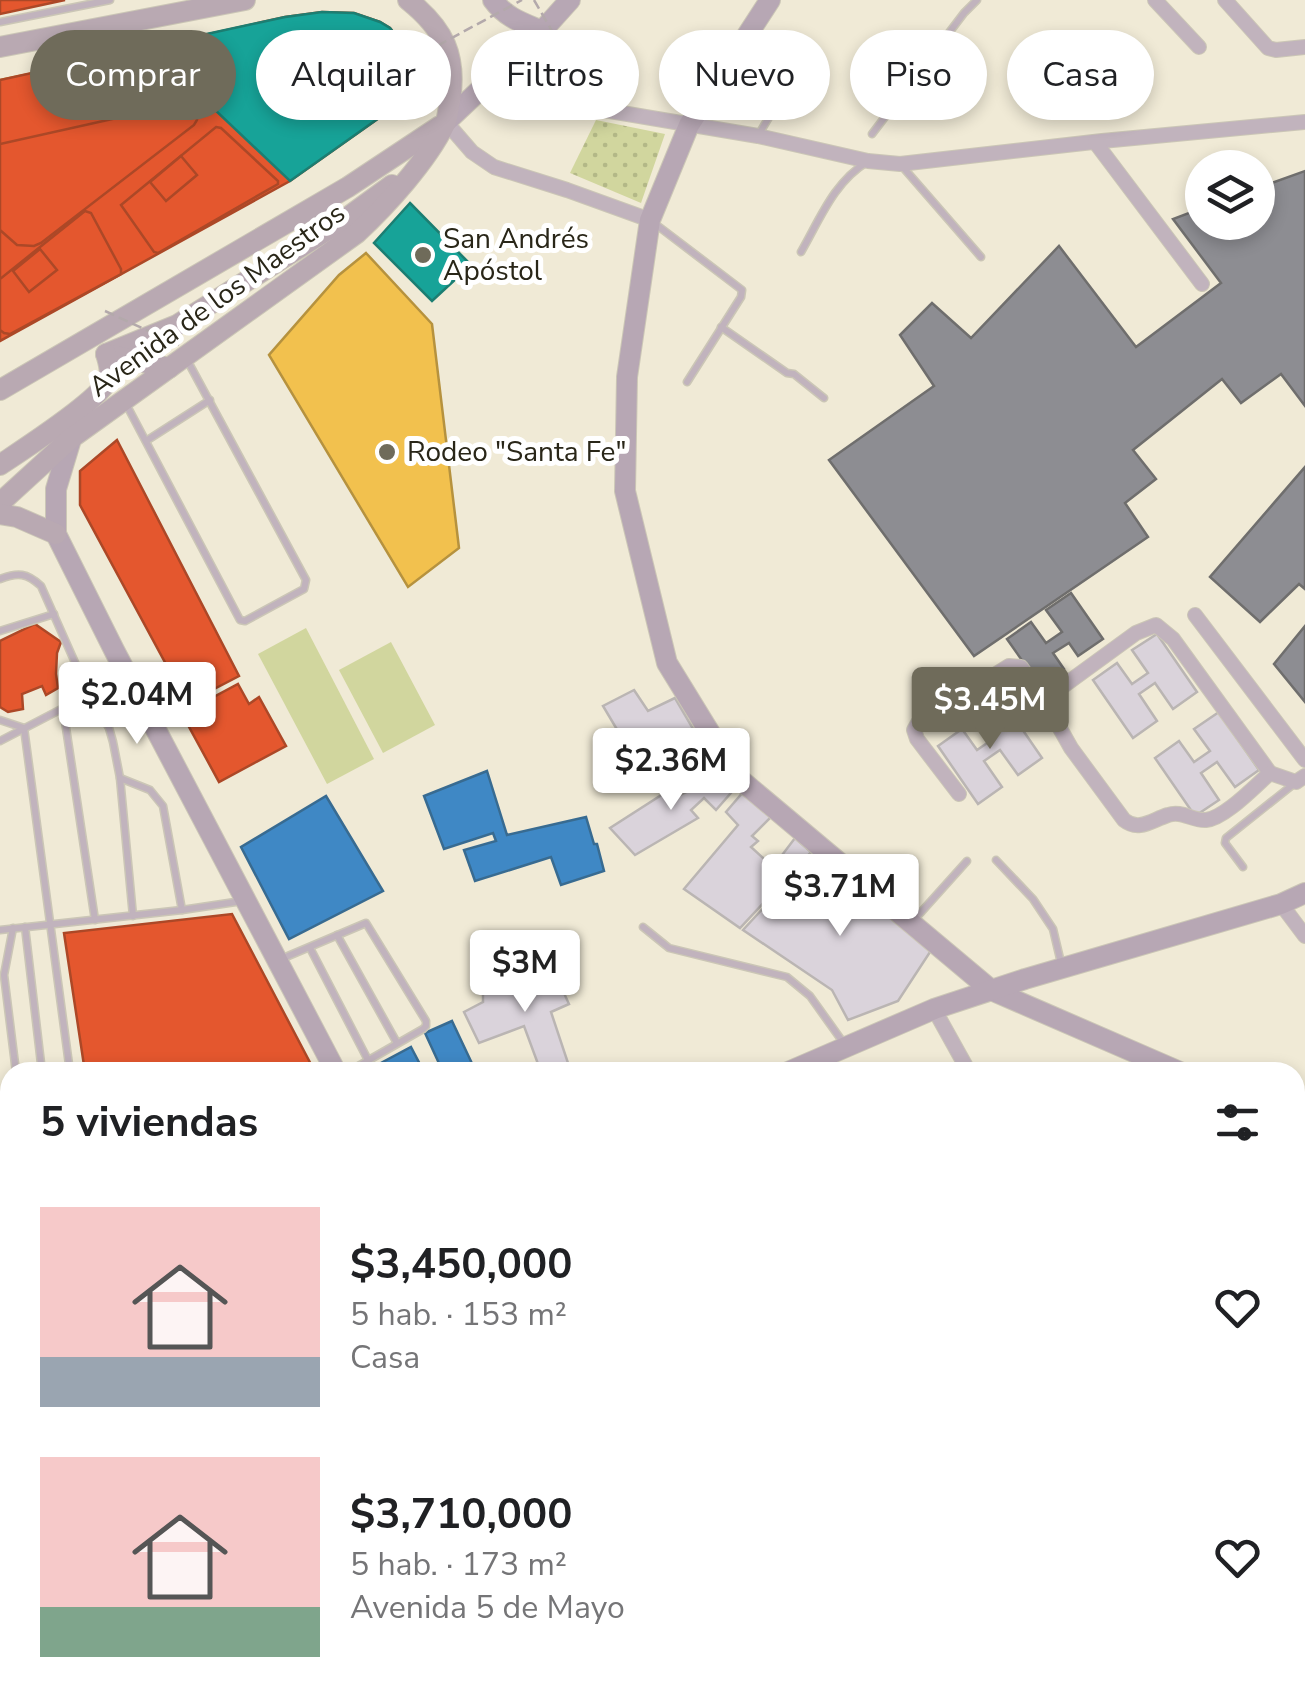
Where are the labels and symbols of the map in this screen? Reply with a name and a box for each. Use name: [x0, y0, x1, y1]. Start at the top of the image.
street label: Avenida de los Maestros: [81, 194, 353, 406]
place label: San Andrés Apóstol: [443, 220, 589, 290]
marker: San Andrés Apóstol: [412, 244, 434, 266]
place label: Rodeo "Santa Fe": [407, 433, 626, 471]
marker: Rodeo "Santa Fe": [376, 441, 398, 463]
pin: $2.04M: [56, 662, 218, 747]
pin: $3.45M: [909, 667, 1071, 752]
pin: $2.36M: [590, 728, 752, 813]
pin: $3.71M: [759, 854, 921, 939]
pin: $3M: [477, 930, 573, 1015]

